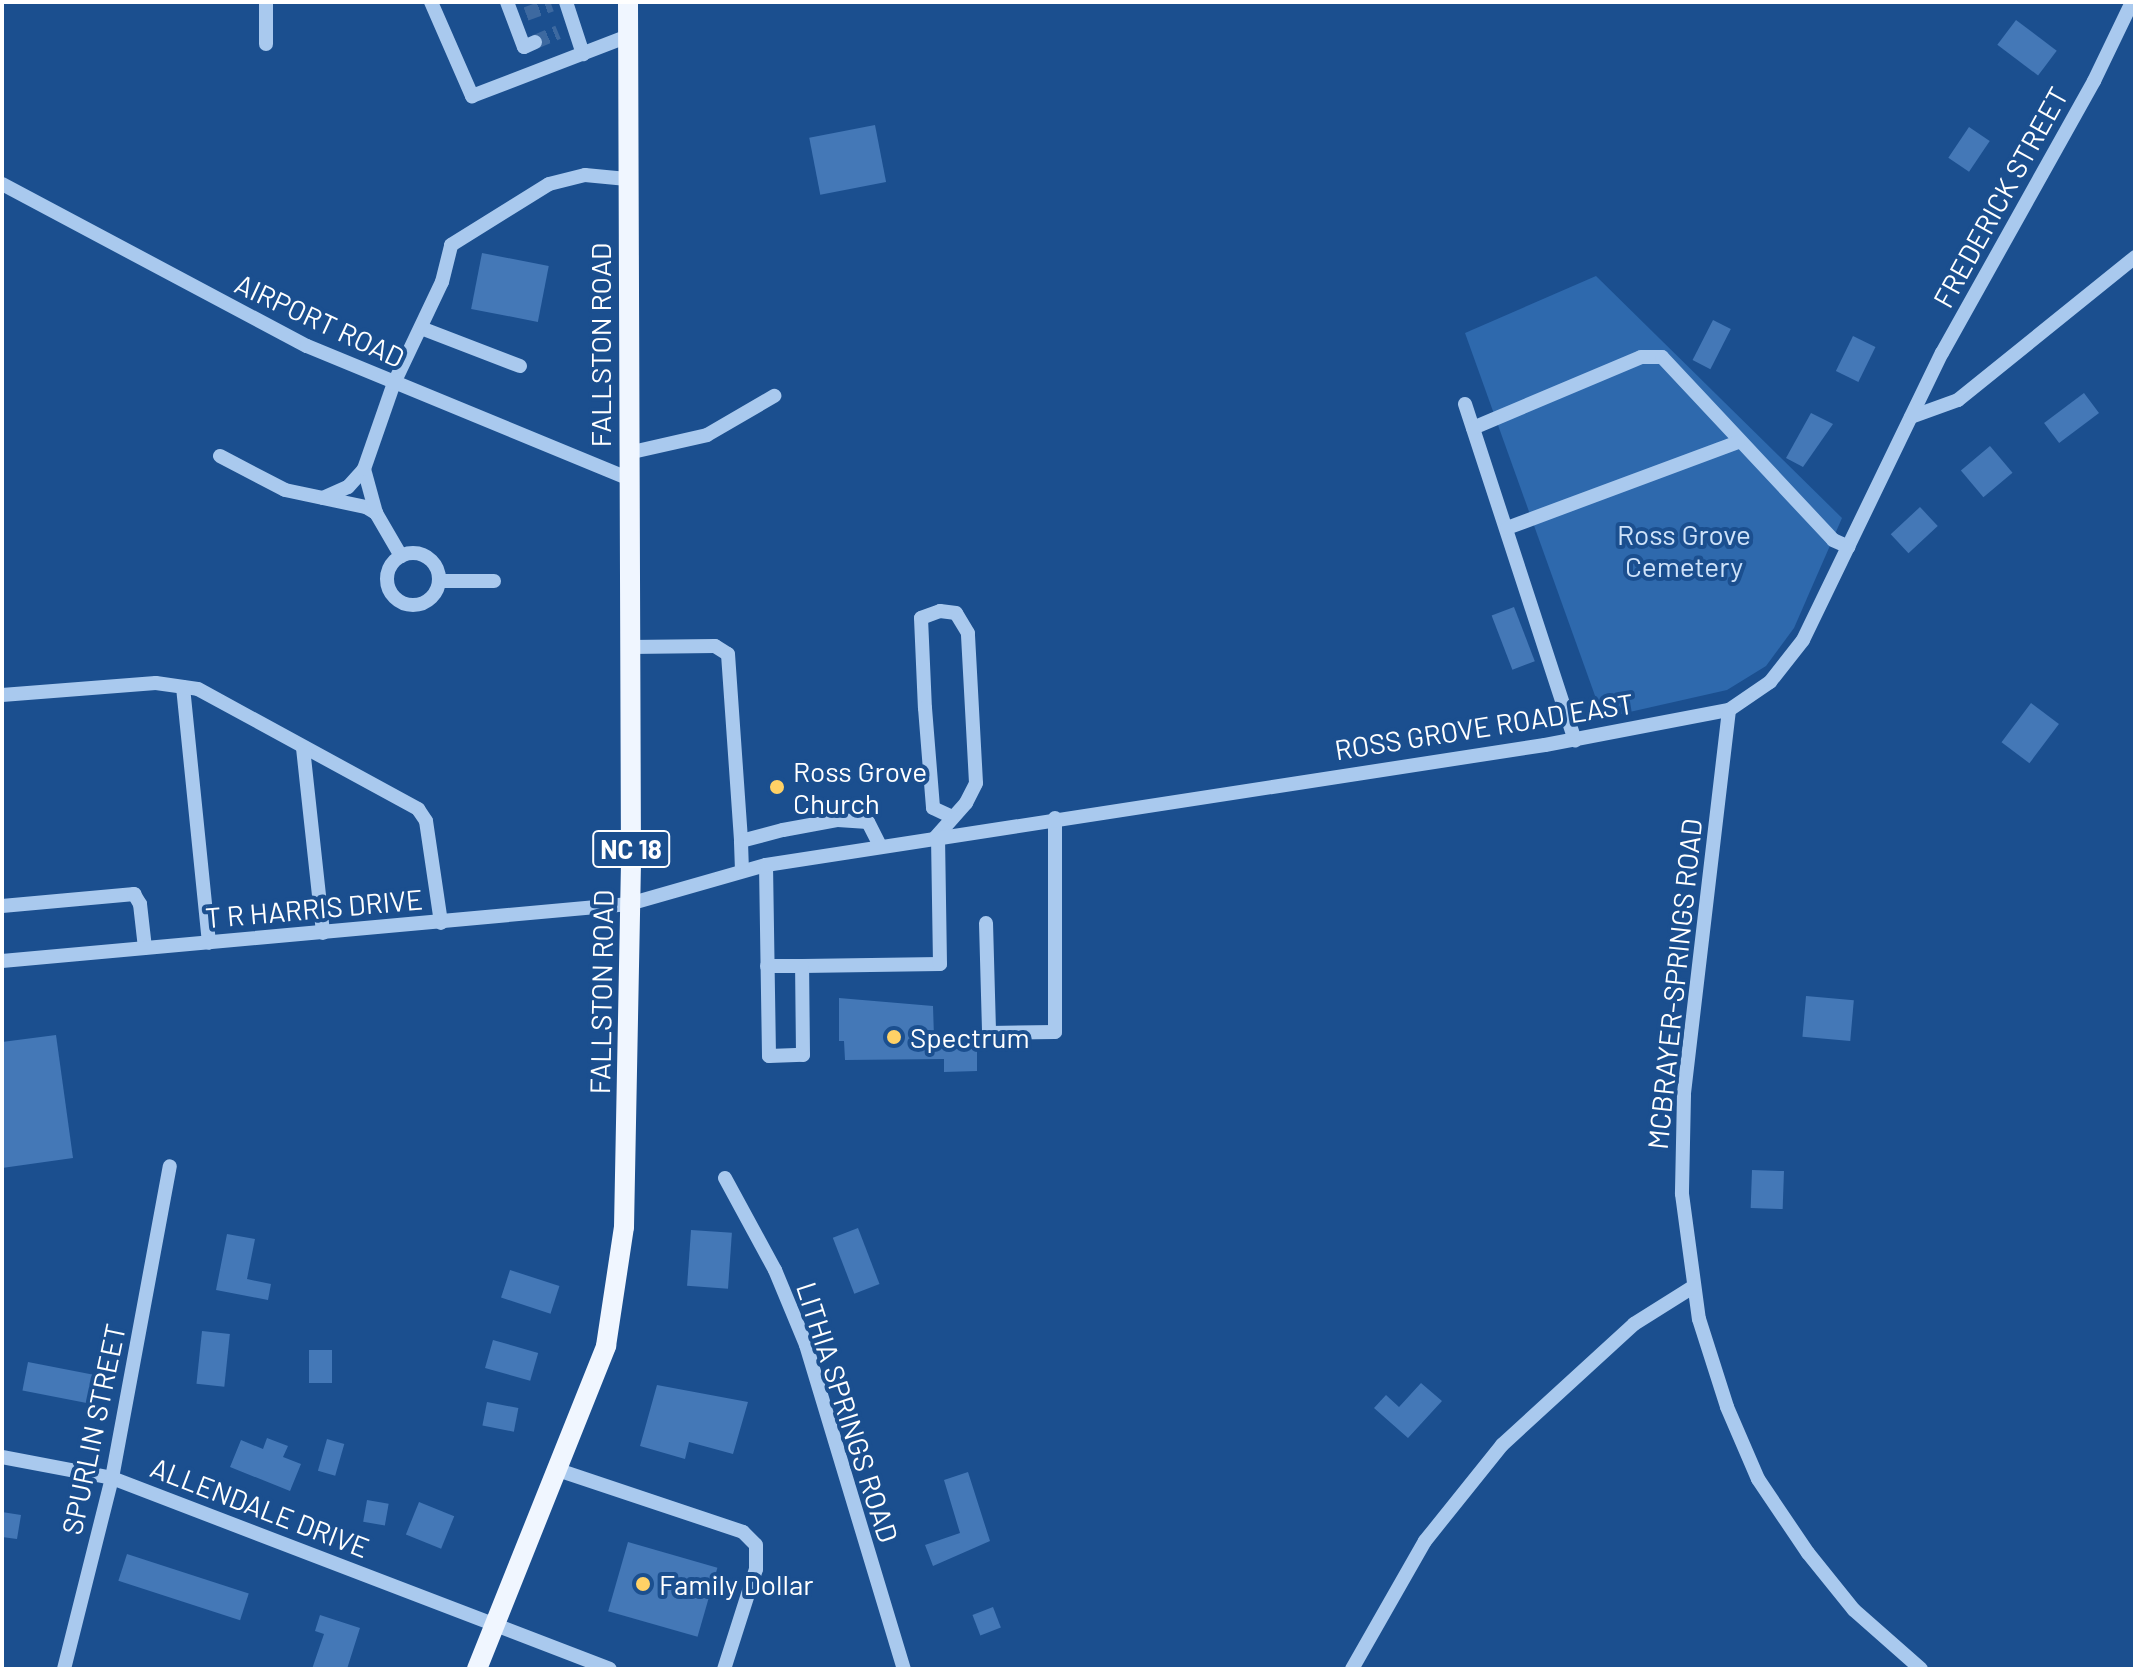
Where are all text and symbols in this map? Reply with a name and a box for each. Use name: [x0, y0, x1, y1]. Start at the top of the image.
street label: FREDERICK STREET: [1925, 81, 2075, 313]
street label: FALLSTON ROAD: [583, 243, 617, 447]
street label: AIRPORT ROAD: [230, 266, 410, 374]
park label: Ross Grove Cemetery: [1617, 517, 1751, 583]
street label: ROSS GROVE ROAD EAST: [1332, 686, 1636, 766]
place label: Ross Grove Church: [793, 754, 927, 820]
marker: Ross Grove Church: [768, 778, 786, 796]
street label: MCBRAYER-SPRINGS ROAD: [1640, 817, 1708, 1151]
road number: NC 18: [591, 827, 671, 871]
street label: T R HARRIS DRIVE: [204, 882, 424, 934]
street label: FALLSTON ROAD: [582, 890, 620, 1094]
place label: Spectrum: [910, 1020, 1030, 1054]
marker: Spectrum: [885, 1028, 903, 1046]
street label: LITHIA SPRINGS ROAD: [790, 1278, 906, 1546]
street label: SPURLIN STREET: [54, 1321, 132, 1537]
street label: ALLENDALE DRIVE: [146, 1450, 374, 1564]
place label: Family Dollar: [659, 1567, 814, 1601]
marker: Family Dollar: [634, 1575, 652, 1593]

